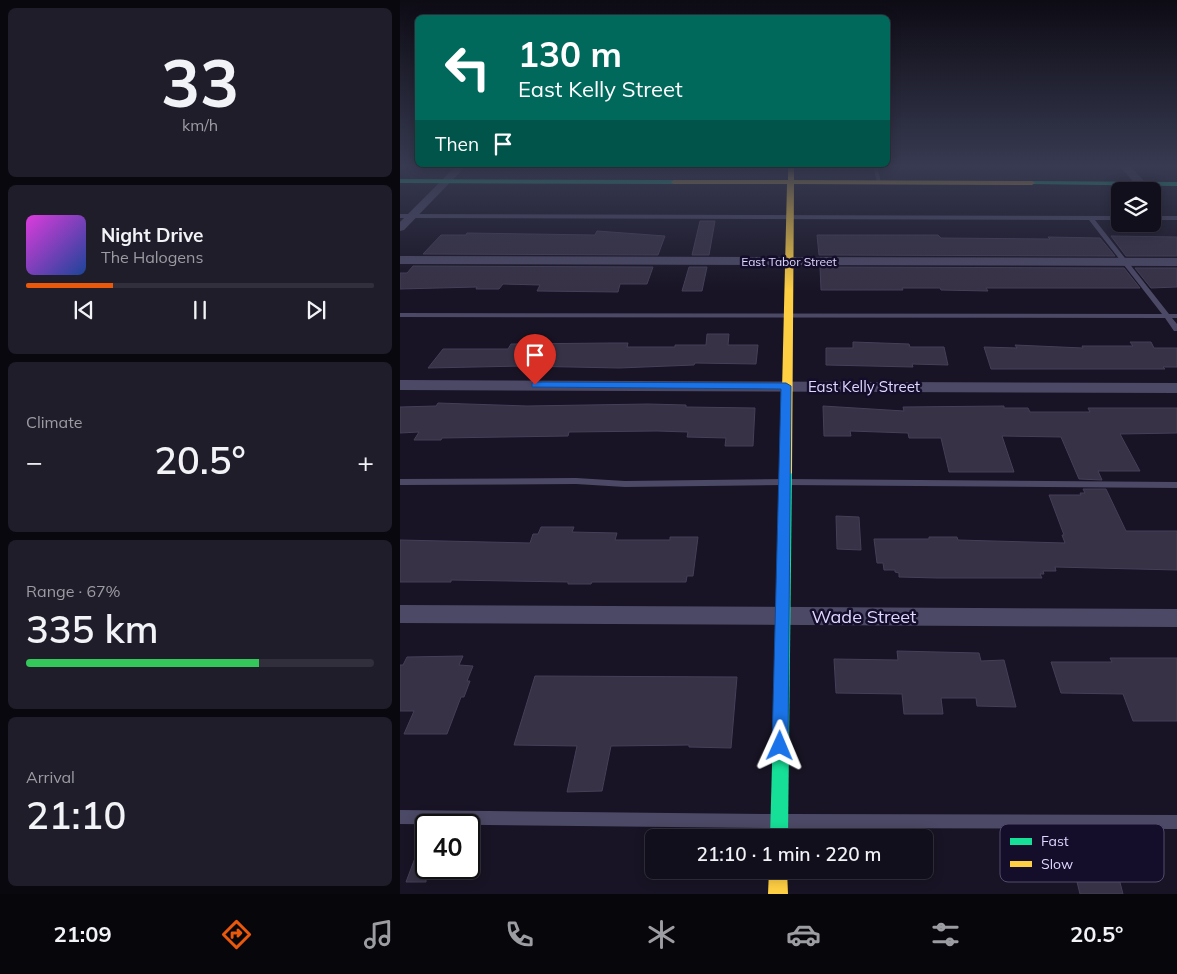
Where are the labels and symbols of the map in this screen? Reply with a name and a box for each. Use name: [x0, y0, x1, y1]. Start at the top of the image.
street label: East Tabor Street: [741, 254, 837, 269]
pin: [514, 334, 556, 385]
street label: East Kelly Street: [808, 377, 920, 396]
street label: Wade Street: [812, 605, 916, 628]
position arrow: [753, 719, 805, 771]
speed limit sign: 40: [415, 814, 480, 879]
legend: [1000, 824, 1164, 882]
text: Fast: [1041, 832, 1069, 850]
text: Slow: [1041, 855, 1073, 873]

